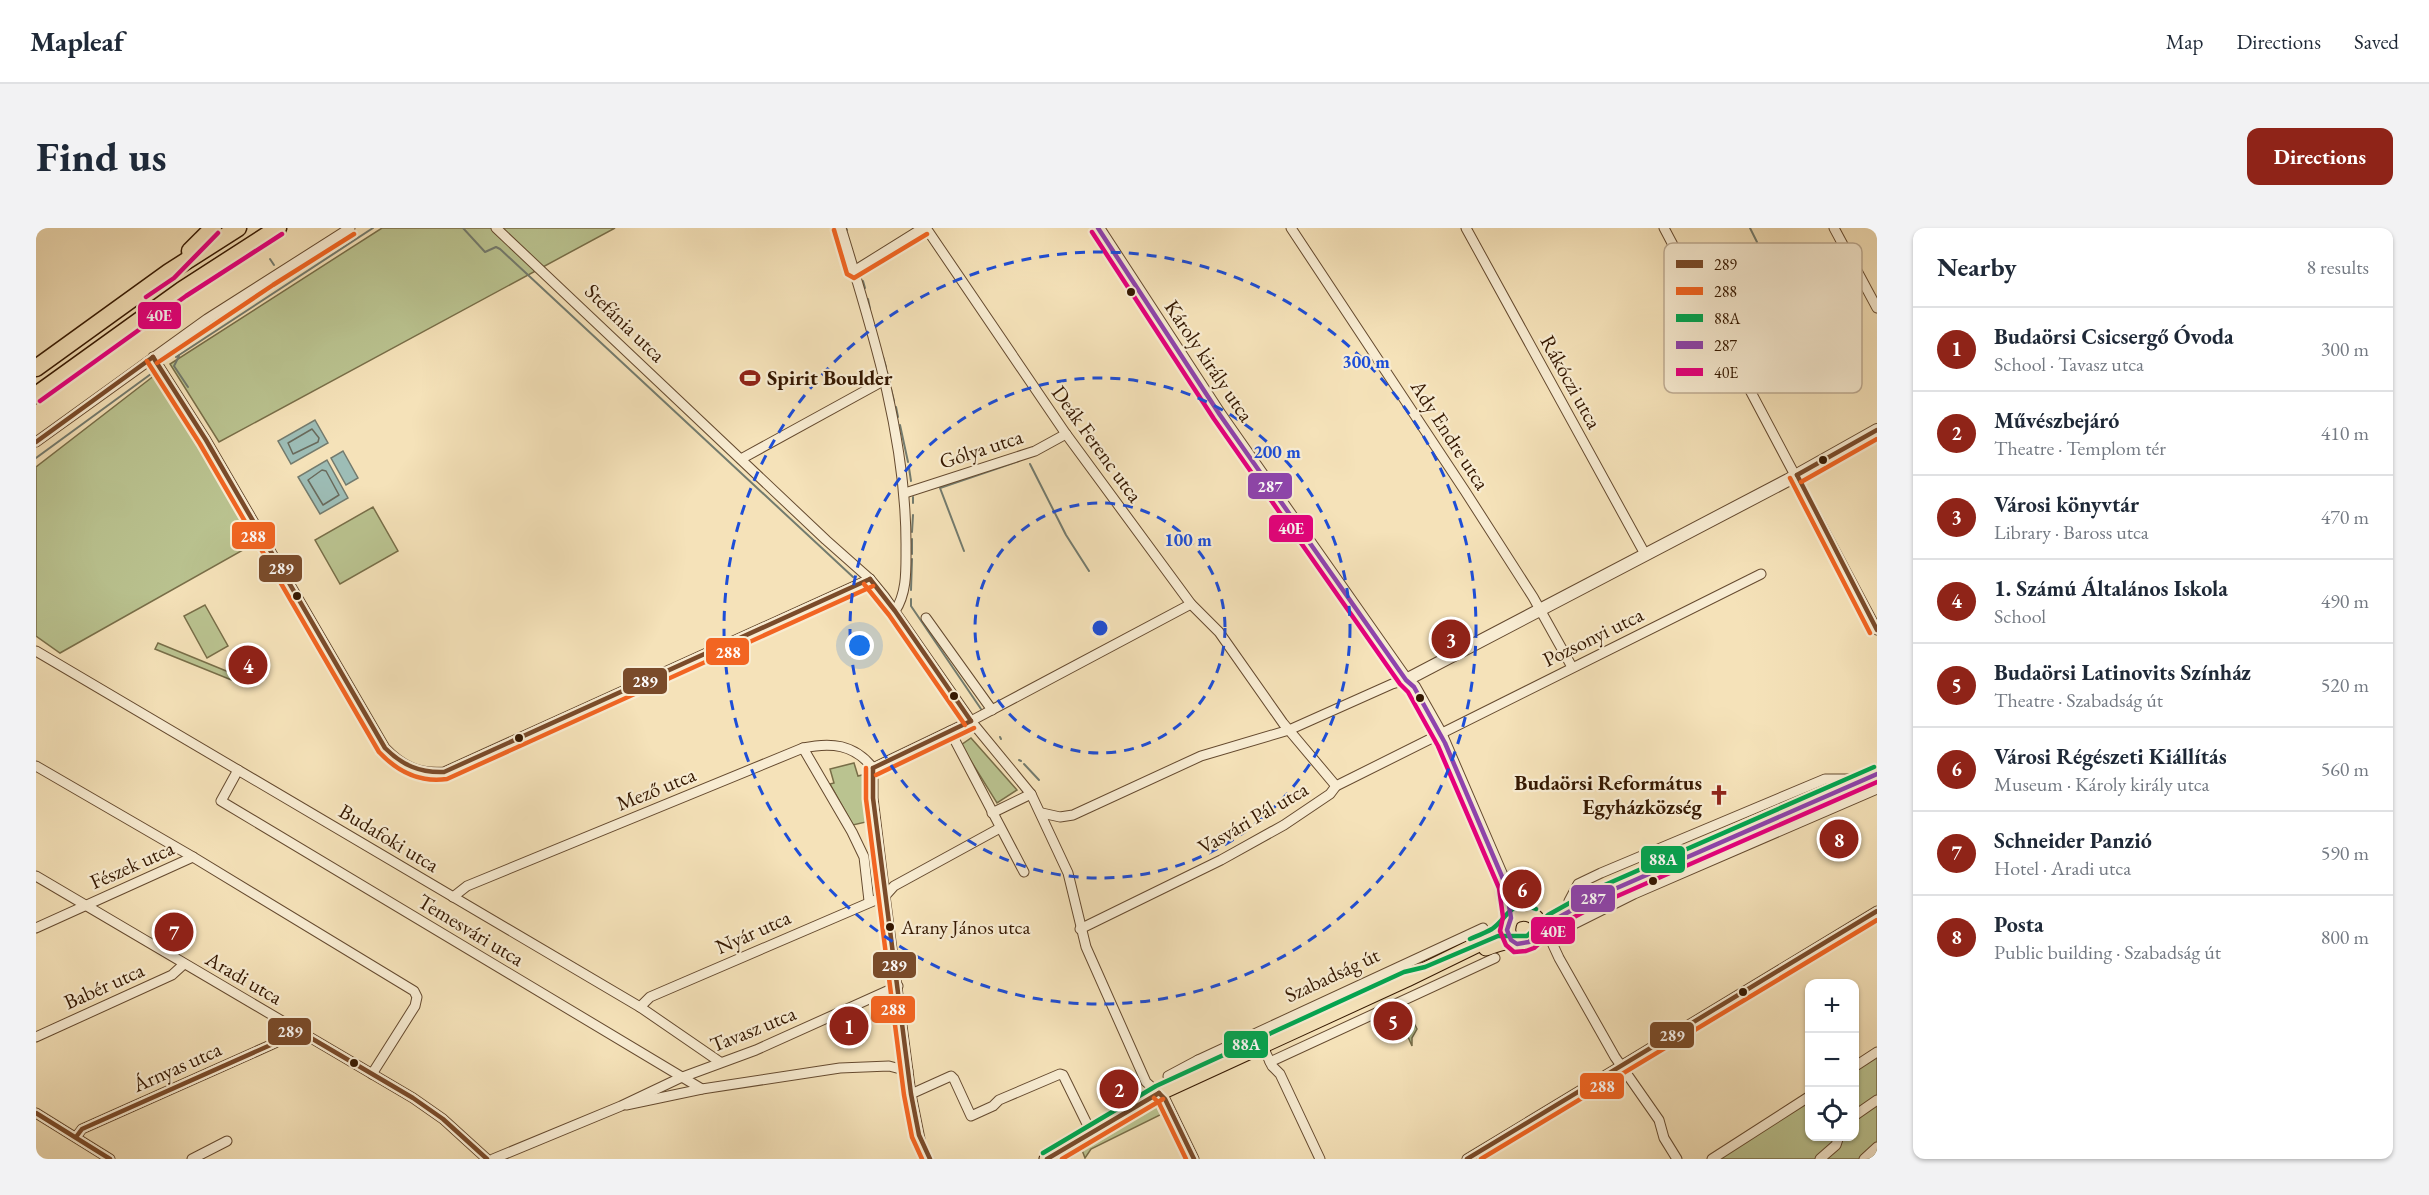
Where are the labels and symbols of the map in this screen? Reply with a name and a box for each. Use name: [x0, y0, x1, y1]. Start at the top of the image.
legend: [1664, 243, 1862, 393]
text: 289: [1714, 254, 1737, 275]
street label: Stefánia utca: [579, 277, 672, 368]
text: 288: [1714, 281, 1737, 302]
unlabelled marker: [1125, 286, 1137, 298]
street label: Károly király utca: [1159, 295, 1260, 427]
line badge: 40E: [137, 301, 182, 330]
text: 40E: [146, 305, 172, 326]
text: 88A: [1714, 308, 1741, 329]
street label: Rákóczi utca: [1535, 330, 1609, 434]
text: 287: [1714, 335, 1737, 356]
text: 300 m: [1342, 350, 1390, 373]
text: 40E: [1714, 362, 1738, 383]
place label: Spirit Boulder: [767, 364, 893, 391]
sports icon: Spirit Boulder: [738, 366, 762, 390]
street label: Ady Endre utca: [1404, 374, 1496, 495]
street label: Deák Ferenc utca: [1046, 380, 1149, 508]
street label: Gólya utca: [936, 422, 1027, 475]
text: 200 m: [1253, 440, 1301, 463]
unlabelled marker: [1817, 454, 1829, 466]
line badge: 287: [1247, 472, 1293, 500]
text: 287: [1257, 476, 1283, 497]
line badge: 40E: [1268, 514, 1314, 543]
text: 40E: [1278, 518, 1304, 539]
line badge: 288: [231, 521, 276, 550]
text: 288: [240, 526, 266, 547]
text: 100 m: [1164, 528, 1212, 551]
line badge: 289: [258, 554, 303, 583]
text: 289: [268, 558, 294, 579]
unlabelled marker: [291, 590, 303, 602]
street label: Pozsonyi utca: [1538, 600, 1648, 673]
pin: 3: [1432, 616, 1470, 662]
centre of rings: [1090, 618, 1110, 638]
your location: [845, 631, 874, 660]
line badge: 288: [705, 637, 750, 666]
pin: 4: [228, 642, 268, 688]
text: 288: [715, 642, 741, 663]
line badge: 289: [622, 667, 668, 695]
text: 289: [632, 671, 658, 692]
unlabelled marker: [948, 690, 960, 702]
unlabelled marker: [1414, 692, 1426, 704]
unlabelled marker: [513, 732, 525, 744]
street label: Mező utca: [612, 760, 700, 817]
place label: Budaörsi Református Egyházközség: [1514, 769, 1702, 820]
street label: Vasvári Pál utca: [1193, 775, 1313, 860]
church icon: Budaörsi Református Egyházközség: [1707, 783, 1731, 807]
street label: Budafoki utca: [334, 797, 445, 878]
pin: 8: [1820, 816, 1858, 862]
street label: Fészek utca: [85, 834, 179, 895]
line badge: 88A: [1640, 845, 1686, 874]
text: 88A: [1649, 849, 1678, 870]
pin: 6: [1502, 866, 1542, 912]
unlabelled marker: [1647, 875, 1659, 887]
line badge: 287: [1570, 884, 1616, 913]
street label: Temesvári utca: [413, 887, 530, 972]
text: 287: [1580, 888, 1606, 909]
street label: Nyár utca: [711, 903, 795, 960]
pin: 7: [154, 910, 194, 954]
place label: Arany János utca: [900, 914, 1030, 940]
line badge: 40E: [1530, 916, 1576, 945]
marker: Arany János utca: [884, 921, 896, 933]
text: 40E: [1540, 921, 1566, 942]
street label: Szabadság út: [1280, 941, 1384, 1008]
street label: Aradi utca: [200, 944, 288, 1011]
line badge: 289: [872, 951, 917, 979]
text: 289: [881, 955, 907, 976]
street label: Babér utca: [59, 956, 149, 1015]
unlabelled marker: [1737, 986, 1749, 998]
line badge: 288: [870, 995, 916, 1024]
pin: 5: [1374, 998, 1412, 1044]
street label: Tavasz utca: [706, 999, 800, 1058]
text: 288: [880, 999, 906, 1020]
pin: 1: [830, 1004, 868, 1048]
line badge: 289: [267, 1017, 312, 1046]
text: 289: [277, 1021, 303, 1042]
line badge: 289: [1649, 1021, 1695, 1049]
text: 289: [1659, 1025, 1685, 1046]
line badge: 88A: [1223, 1030, 1269, 1059]
text: 88A: [1232, 1034, 1261, 1055]
street label: Árnyas utca: [127, 1035, 226, 1098]
unlabelled marker: [348, 1057, 360, 1069]
pin: 2: [1100, 1066, 1138, 1112]
line badge: 288: [1579, 1072, 1625, 1100]
text: 288: [1589, 1076, 1615, 1097]

